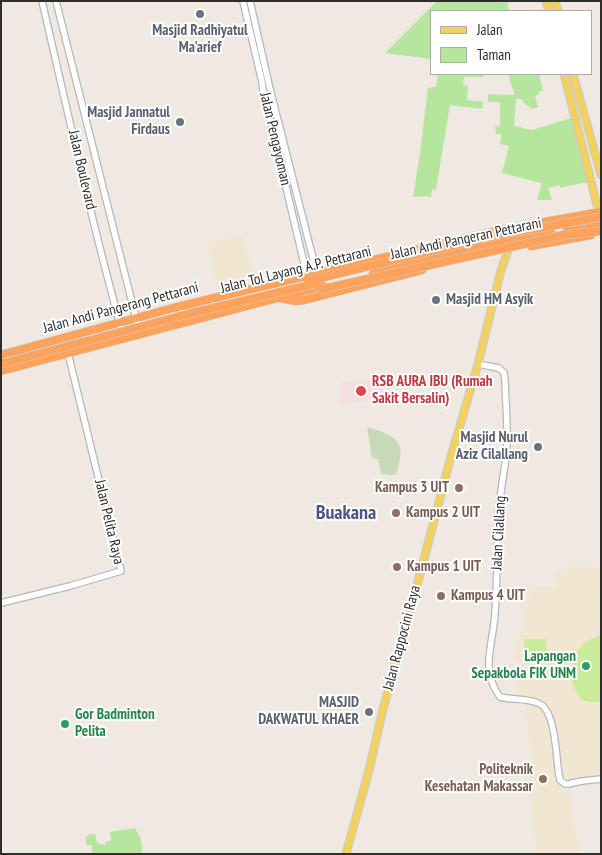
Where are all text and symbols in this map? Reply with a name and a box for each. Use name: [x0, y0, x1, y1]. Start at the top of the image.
marker: Masjid Radhiyatul Ma'arief: [194, 8, 206, 20]
legend: [430, 10, 592, 75]
text: Jalan: [477, 20, 503, 39]
place label: Masjid Radhiyatul Ma'arief: [152, 22, 248, 57]
text: Taman: [477, 45, 511, 64]
street label: Jalan Pengayoman: [256, 91, 294, 187]
place label: Masjid Jannatul Firdaus: [87, 104, 170, 139]
marker: Masjid Jannatul Firdaus: [174, 116, 186, 128]
street label: Jalan Boulevard: [64, 129, 100, 211]
street label: Jalan Andi Pangeran Pettarani: [389, 214, 543, 264]
street label: Jalan Tol Layang A.P. Pettarani: [219, 243, 373, 297]
street label: Jalan Andi Pangerang Pettarani: [41, 279, 201, 337]
place label: Masjid HM Asyik: [446, 291, 533, 309]
marker: Masjid HM Asyik: [430, 294, 442, 306]
place label: RSB AURA IBU (Rumah Sakit Bersalin): [372, 373, 492, 408]
marker: RSB AURA IBU (Rumah Sakit Bersalin): [354, 384, 368, 398]
place label: Masjid Nurul Aziz Cilallang: [456, 429, 528, 464]
marker: Masjid Nurul Aziz Cilallang: [532, 441, 544, 453]
street label: Jalan Pelita Raya: [91, 478, 127, 566]
place label: Kampus 3 UIT: [375, 479, 449, 497]
marker: Kampus 3 UIT: [453, 482, 465, 494]
street label: Jalan Cilallang: [488, 495, 510, 571]
district label: Buakana: [316, 501, 376, 525]
place label: Kampus 2 UIT: [406, 504, 480, 522]
marker: Kampus 2 UIT: [390, 507, 402, 519]
place label: Kampus 1 UIT: [407, 558, 481, 576]
marker: Kampus 1 UIT: [391, 561, 403, 573]
street label: Jalan Rappocini Raya: [379, 583, 425, 693]
place label: Kampus 4 UIT: [451, 587, 525, 605]
marker: Kampus 4 UIT: [435, 590, 447, 602]
place label: Lapangan Sepakbola FIK UNM: [471, 648, 576, 683]
marker: Lapangan Sepakbola FIK UNM: [580, 660, 592, 672]
place label: MASJID DAKWATUL KHAER: [258, 694, 359, 729]
place label: Gor Badminton Pelita: [75, 706, 155, 741]
marker: MASJID DAKWATUL KHAER: [363, 706, 375, 718]
marker: Gor Badminton Pelita: [59, 718, 71, 730]
place label: Politeknik Kesehatan Makassar: [425, 761, 533, 796]
marker: Politeknik Kesehatan Makassar: [537, 773, 549, 785]

